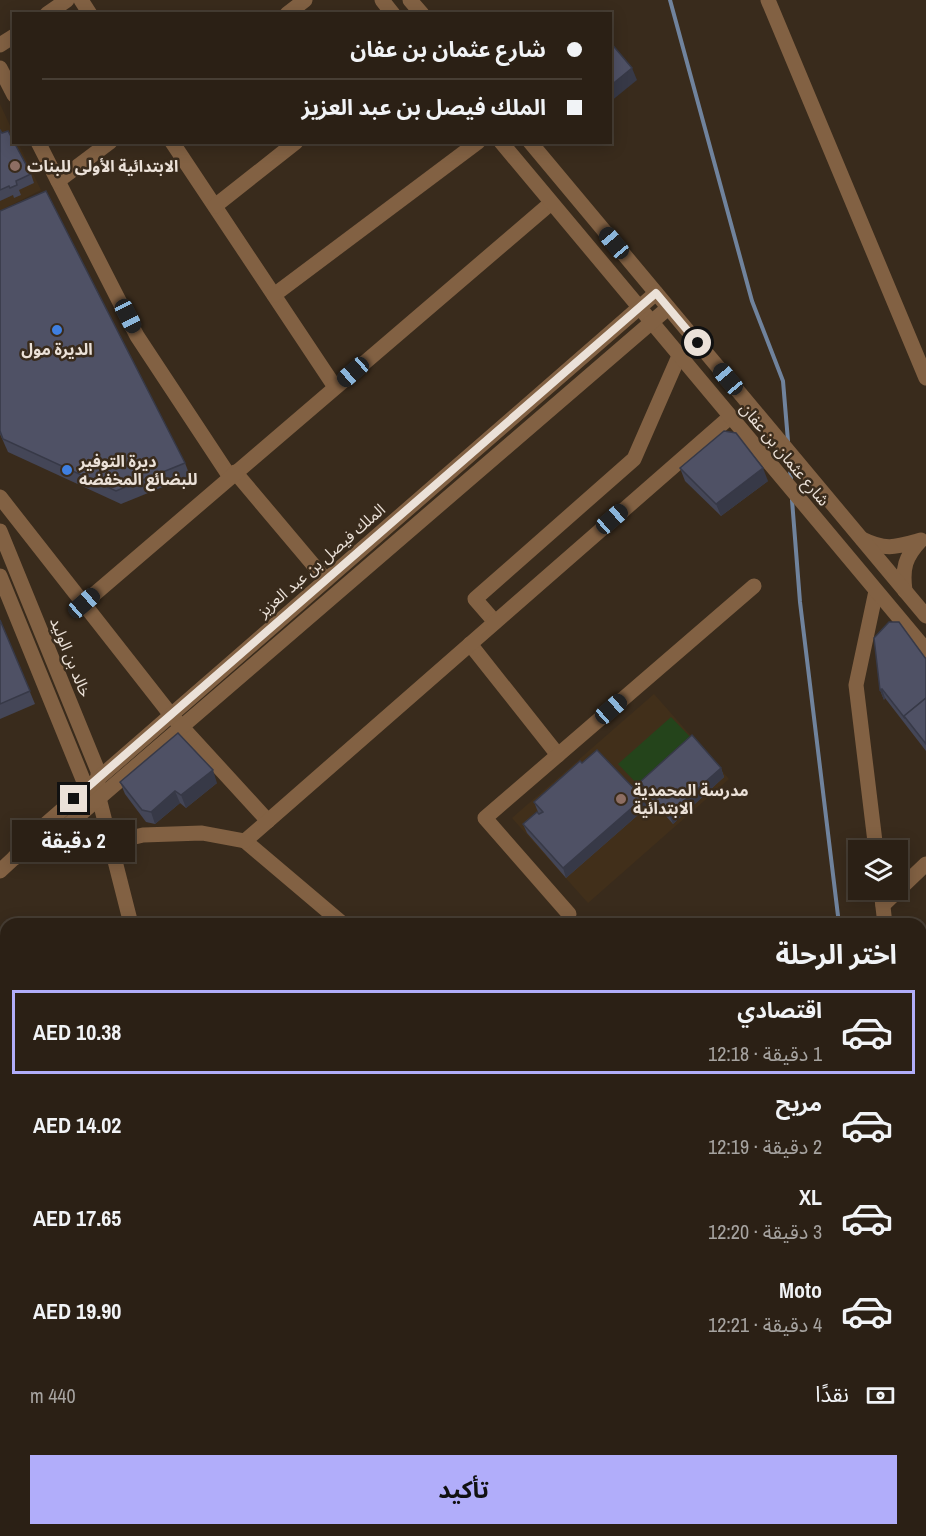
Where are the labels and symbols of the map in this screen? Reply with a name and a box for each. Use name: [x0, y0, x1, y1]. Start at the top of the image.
place label: الابتدائية الأولى للبنات: [27, 155, 178, 177]
marker: الابتدائية الأولى للبنات: [8, 159, 22, 173]
car: [596, 223, 632, 263]
car: [112, 296, 144, 336]
marker: الديرة مول: [50, 323, 64, 337]
route start: [684, 329, 711, 356]
place label: الديرة مول: [21, 338, 93, 360]
car: [334, 353, 372, 391]
car: [710, 359, 746, 399]
street label: شارع عثمان بن عفان: [734, 398, 835, 512]
place label: ديرة التوفير للبضائع المخفضه: [78, 450, 197, 492]
marker: ديرة التوفير للبضائع المخفضه: [60, 463, 74, 477]
street label: الملك فيصل بن عبد العزيز: [252, 498, 390, 622]
car: [593, 500, 631, 538]
car: [65, 584, 103, 622]
street label: خالد بن الوليد: [45, 614, 97, 700]
car: [592, 690, 630, 728]
place label: مدرسة المحمدية الابتدائية: [633, 779, 749, 819]
route end: [60, 785, 87, 812]
marker: مدرسة المحمدية الابتدائية: [614, 792, 628, 806]
callout: 2 دقيقة: [13, 820, 136, 862]

